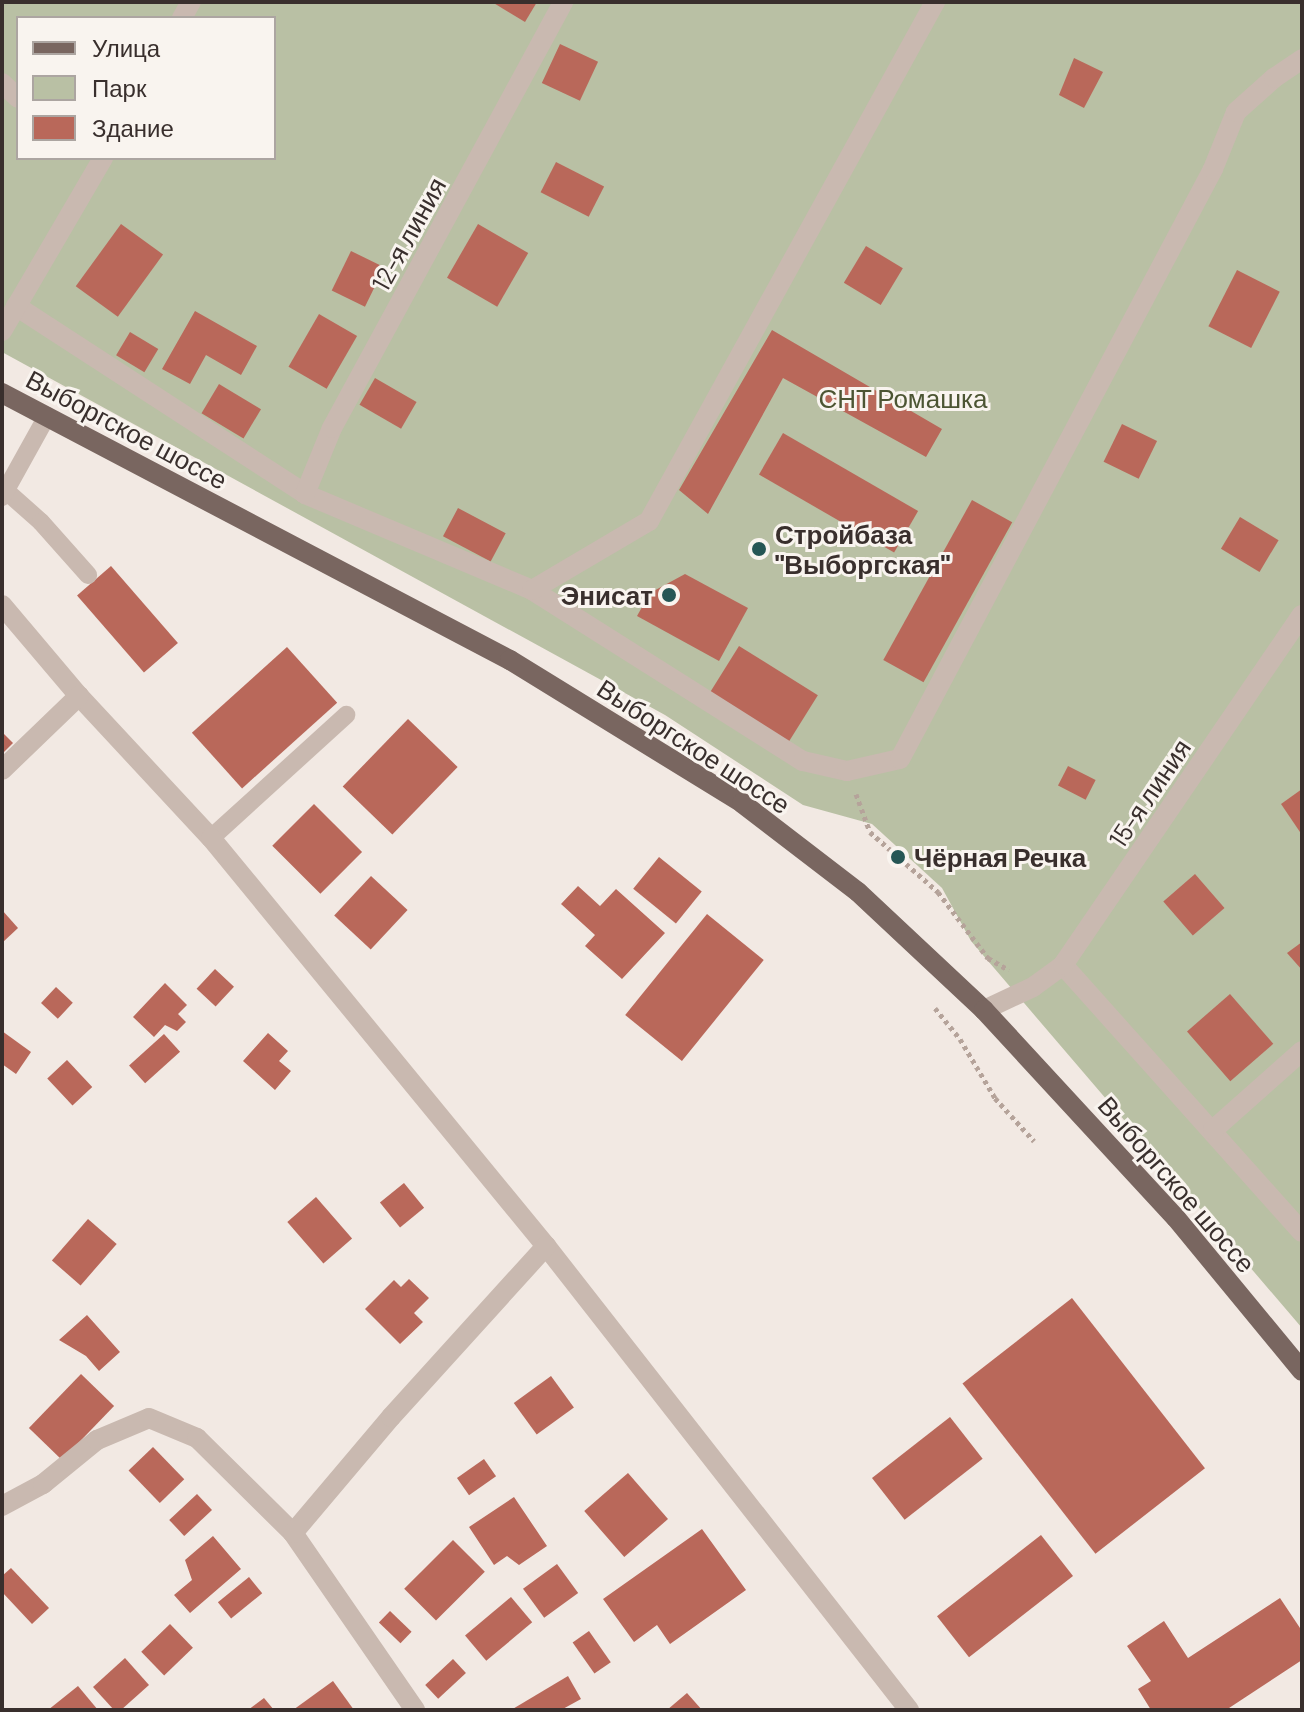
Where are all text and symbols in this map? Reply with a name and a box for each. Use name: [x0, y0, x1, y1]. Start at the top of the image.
legend: [16, 16, 276, 160]
text: Улица: [92, 33, 160, 62]
text: Парк: [92, 73, 146, 102]
text: Здание: [92, 113, 174, 142]
street label: 12-я линия: [364, 172, 452, 296]
street label: Выборгское шоссе: [21, 363, 233, 495]
park label: СНТ Ромашка: [819, 382, 987, 414]
place label: Стройбаза "Выборгская": [775, 518, 950, 580]
marker: Стройбаза "Выборгская": [750, 540, 768, 558]
place label: Энисат: [561, 579, 653, 611]
marker: Энисат: [660, 586, 678, 604]
street label: Выборгское шоссе: [592, 672, 796, 820]
street label: 15-я линия: [1101, 733, 1197, 853]
place label: Чёрная Речка: [914, 841, 1086, 873]
marker: Чёрная Речка: [889, 848, 907, 866]
street label: Выборгское шоссе: [1092, 1089, 1262, 1279]

